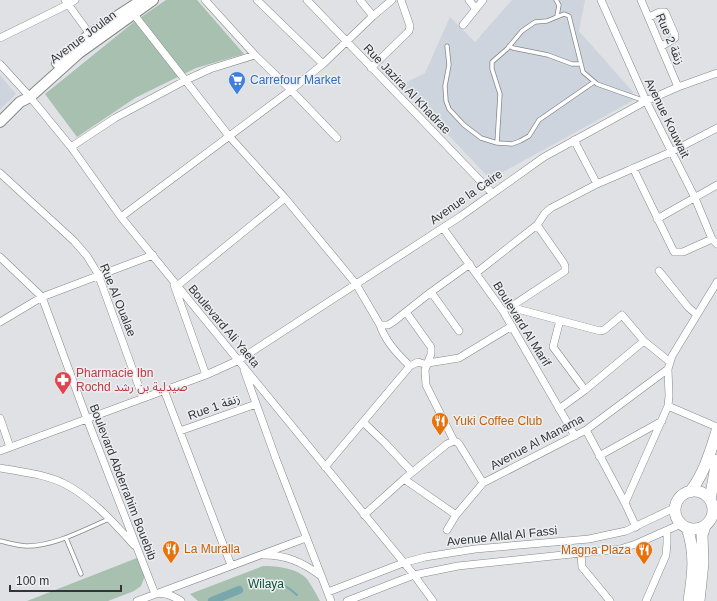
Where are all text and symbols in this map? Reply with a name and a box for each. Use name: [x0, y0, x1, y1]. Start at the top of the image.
street label: Avenue Joulan: [47, 8, 119, 66]
street label: Rue 2 زنقة: [653, 11, 687, 67]
street label: Rue Jazira Al Khadrae: [360, 41, 454, 137]
supermarket icon: Carrefour Market: [227, 70, 247, 95]
place label: Carrefour Market: [250, 73, 341, 87]
street label: Avenue Kouwait: [642, 76, 693, 161]
street label: Avenue la Caire: [427, 167, 505, 227]
street label: Rue Al Oualae: [97, 262, 139, 339]
street label: Boulevard Al Marif: [490, 279, 554, 370]
street label: Boulevard Ali Yaeta: [185, 282, 263, 370]
place label: Pharmacie Ibn Rochd صيدلية بن رشد: [76, 366, 188, 394]
pharmacy icon: Pharmacie Ibn Rochd صيدلية بن رشد: [53, 370, 73, 395]
street label: Rue 1 زنقة: [186, 391, 242, 423]
street label: Boulevard Abderrahim Bouebib: [87, 402, 159, 562]
restaurant icon: Yuki Coffee Club: [430, 411, 450, 436]
street label: Avenue Al Manama: [488, 411, 586, 473]
place label: Yuki Coffee Club: [453, 414, 542, 428]
street label: Avenue Allal Al Fassi: [446, 523, 558, 549]
restaurant icon: La Muralla: [161, 539, 181, 564]
restaurant icon: Magna Plaza: [634, 540, 654, 565]
place label: La Muralla: [184, 542, 240, 556]
place label: Magna Plaza: [561, 543, 631, 557]
scale bar: [10, 567, 121, 593]
text: 100 m: [16, 574, 49, 588]
park label: Wilaya: [248, 577, 284, 591]

